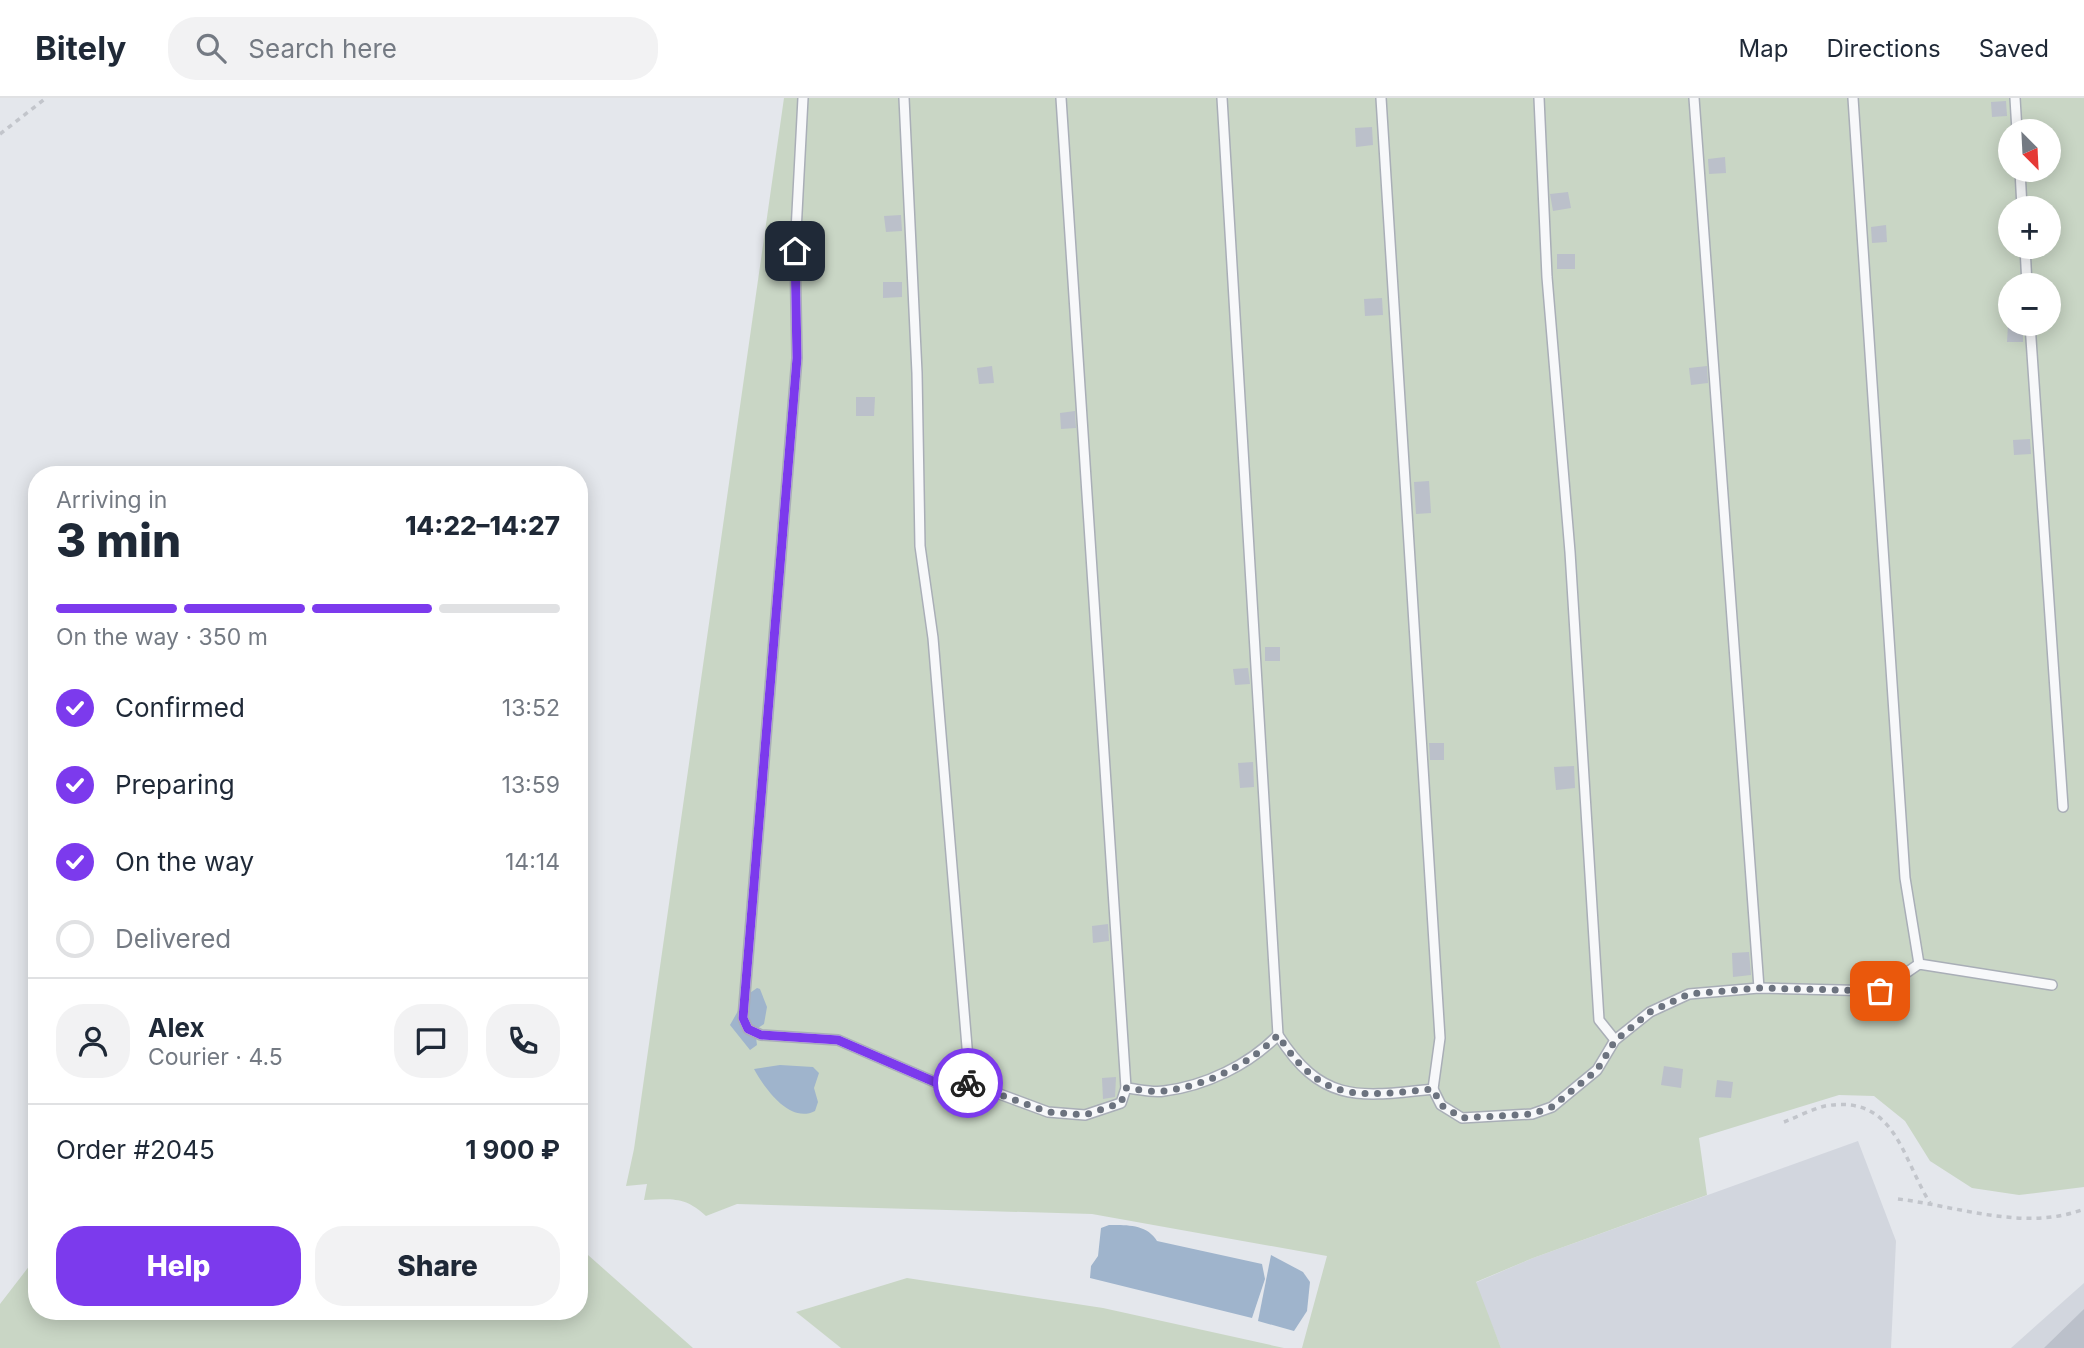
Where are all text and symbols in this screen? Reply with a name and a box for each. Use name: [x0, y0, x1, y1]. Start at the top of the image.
search box: [168, 17, 658, 80]
text: Bitely: [35, 28, 126, 68]
icon: search: [192, 29, 230, 67]
text: Search here: [248, 33, 397, 64]
text: Map: [1739, 34, 1788, 63]
text: Directions: [1826, 34, 1941, 63]
text: Saved: [1979, 34, 2049, 63]
north arrow: [1998, 119, 2062, 182]
map controls: [1998, 119, 2061, 336]
button: +: [1998, 196, 2061, 259]
pin: [765, 221, 825, 281]
icon: home: [776, 232, 814, 270]
button: −: [1998, 273, 2061, 336]
text: Arriving in: [56, 486, 167, 514]
text: 14:22–14:27: [405, 510, 560, 541]
text: 3 min: [56, 512, 181, 568]
text: On the way · 350 m: [56, 623, 268, 651]
icon: check: [56, 689, 94, 727]
text: Confirmed: [115, 692, 245, 723]
text: 13:52: [502, 694, 560, 722]
icon: check: [56, 766, 94, 804]
text: Preparing: [115, 769, 235, 800]
text: 13:59: [502, 771, 560, 799]
icon: check: [56, 843, 94, 881]
text: On the way: [115, 846, 254, 877]
text: 14:14: [505, 848, 560, 876]
text: Delivered: [115, 923, 231, 954]
pin: [1850, 961, 1910, 1021]
icon: bag: [1861, 972, 1899, 1010]
button: person: [56, 1004, 130, 1078]
button: chat: [394, 1004, 468, 1078]
button: phone: [486, 1004, 560, 1078]
text: Alex: [148, 1012, 205, 1043]
text: Courier · 4.5: [148, 1043, 283, 1071]
courier: [933, 1048, 1003, 1118]
icon: bike: [949, 1064, 987, 1102]
text: Order #2045: [56, 1134, 215, 1165]
text: 1 900 ₽: [465, 1134, 560, 1165]
button: Help: [56, 1226, 301, 1306]
button: Share: [315, 1226, 560, 1306]

